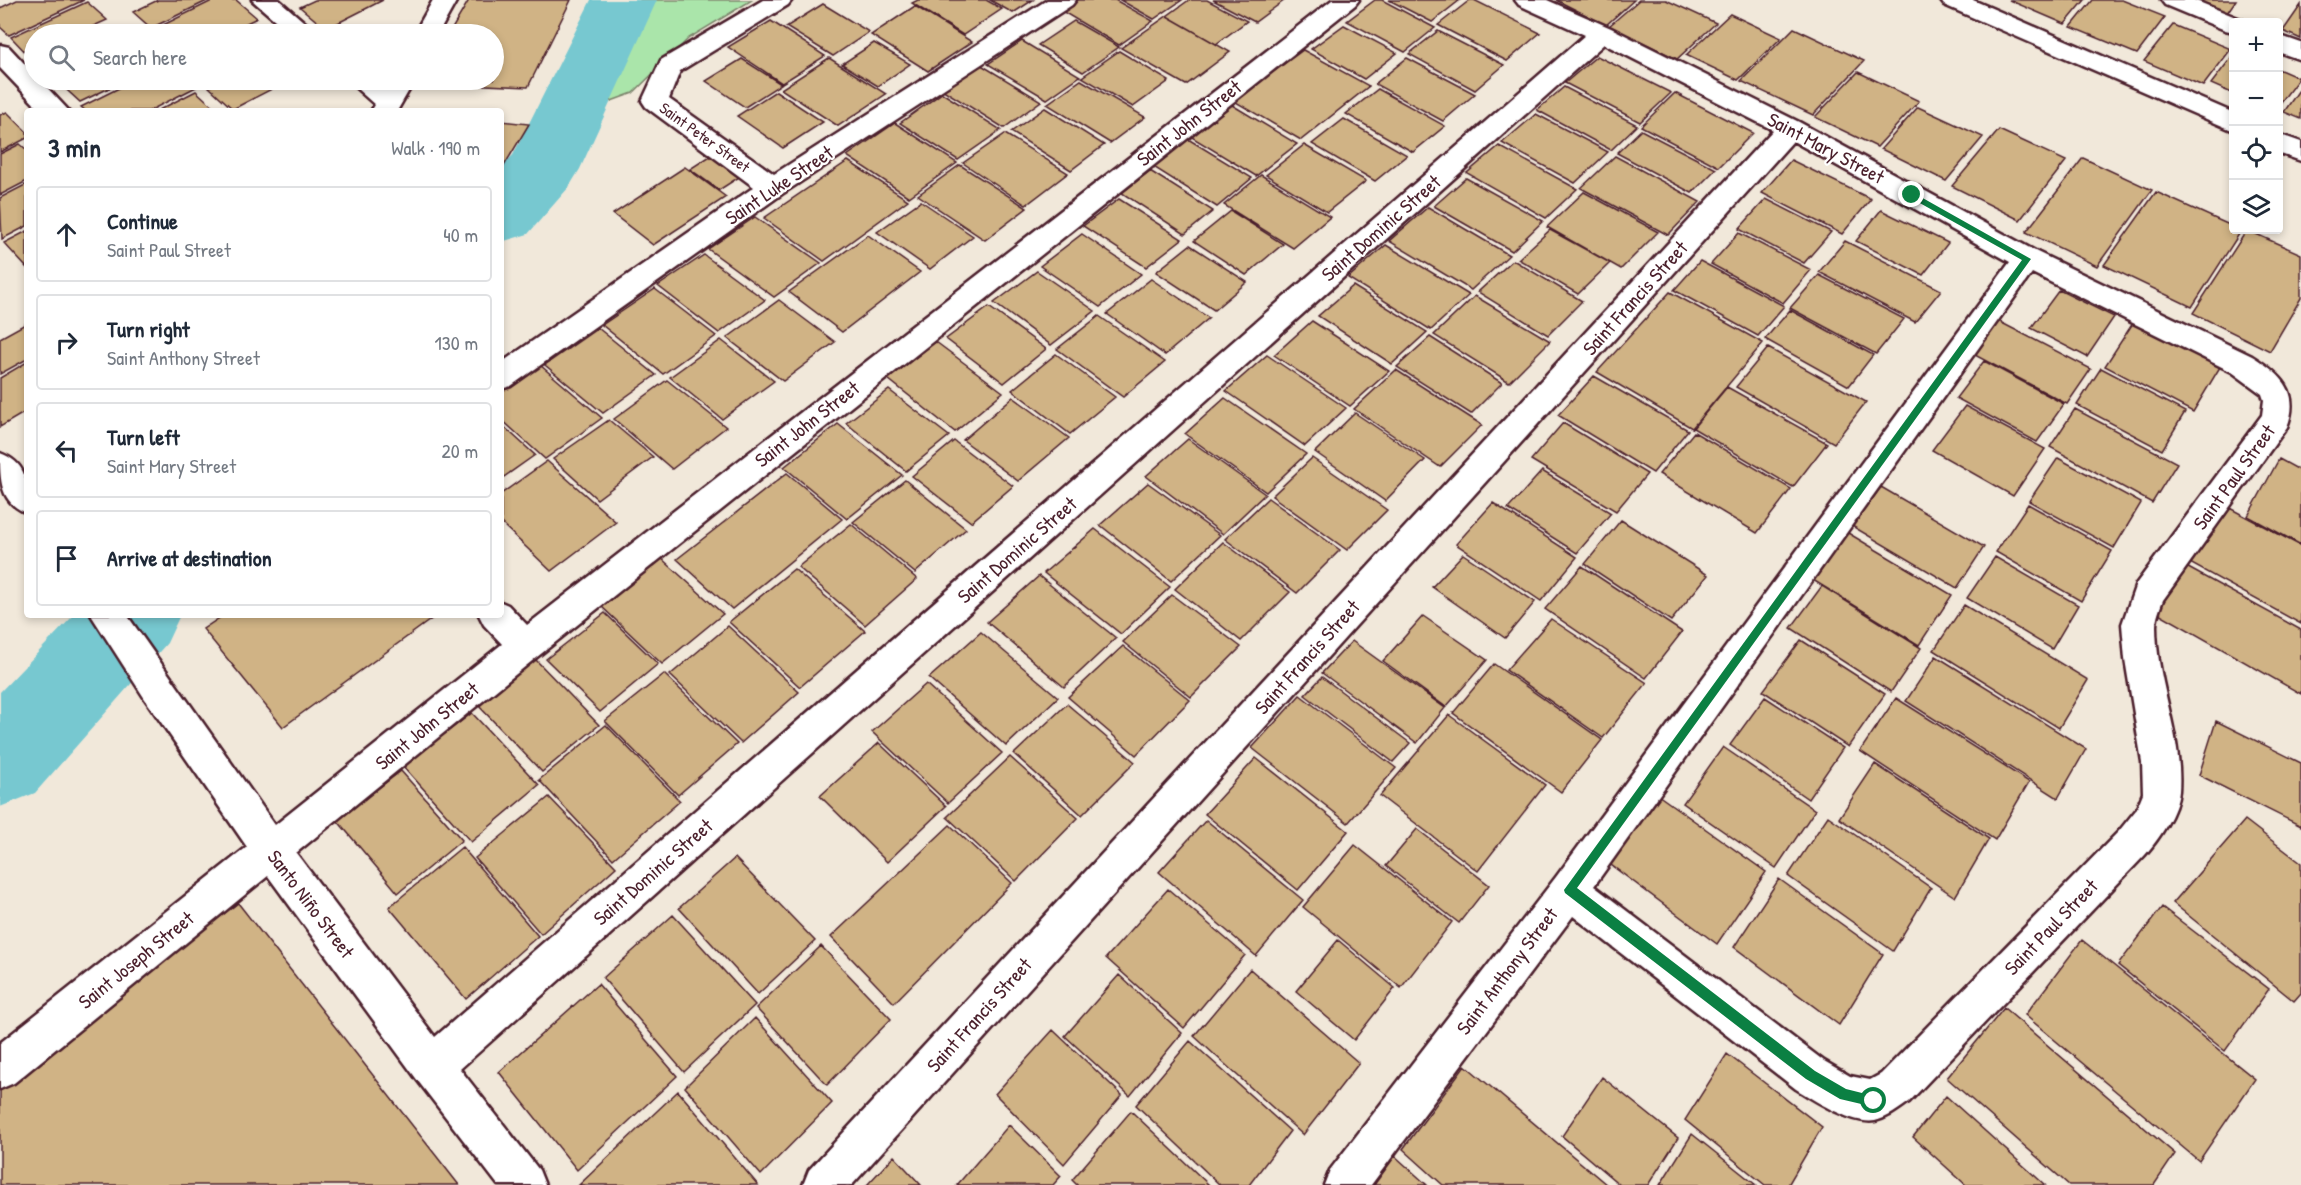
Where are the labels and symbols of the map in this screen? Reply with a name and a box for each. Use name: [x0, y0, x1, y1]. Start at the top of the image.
street label: Saint John Street: [1131, 72, 1248, 172]
street label: Saint Peter Street: [655, 97, 755, 178]
street label: Saint Mary Street: [1763, 105, 1891, 190]
street label: Saint Luke Street: [719, 138, 839, 231]
street label: Saint Dominic Street: [1315, 167, 1447, 287]
route end: [1898, 181, 1924, 207]
street label: Saint Francis Street: [1576, 234, 1694, 361]
street label: Saint John Street: [749, 373, 866, 473]
street label: Saint Paul Street: [2186, 418, 2282, 535]
street label: Saint Dominic Street: [951, 489, 1083, 609]
street label: Saint Francis Street: [1248, 593, 1366, 720]
street label: Saint John Street: [369, 675, 485, 776]
street label: Saint Dominic Street: [587, 811, 719, 931]
street label: Santo Niño Street: [262, 844, 362, 964]
street label: Saint Paul Street: [1998, 872, 2104, 981]
street label: Saint Anthony Street: [1450, 901, 1564, 1040]
street label: Saint Joseph Street: [72, 904, 200, 1015]
street label: Saint Francis Street: [920, 951, 1038, 1078]
route start: [1860, 1087, 1886, 1113]

